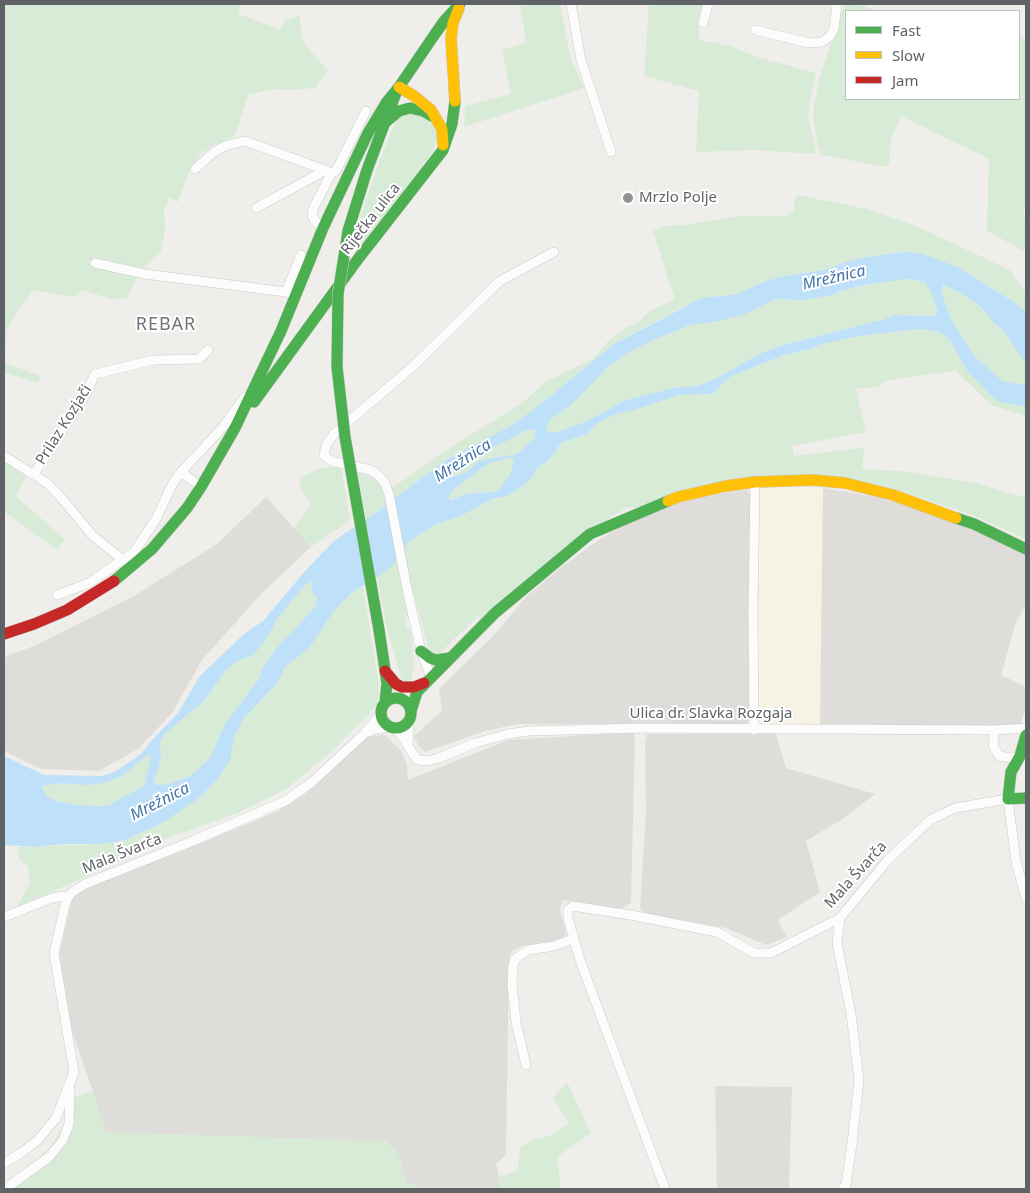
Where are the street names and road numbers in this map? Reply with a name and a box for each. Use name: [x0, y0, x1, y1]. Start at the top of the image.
street label: Riječka ulica: [338, 180, 404, 258]
street label: Prilaz Kozjači: [32, 382, 96, 468]
street label: Ulica dr. Slavka Rozgaja: [630, 705, 792, 723]
street label: Mala Švarča: [80, 830, 164, 878]
street label: Mala Švarča: [821, 838, 891, 912]

